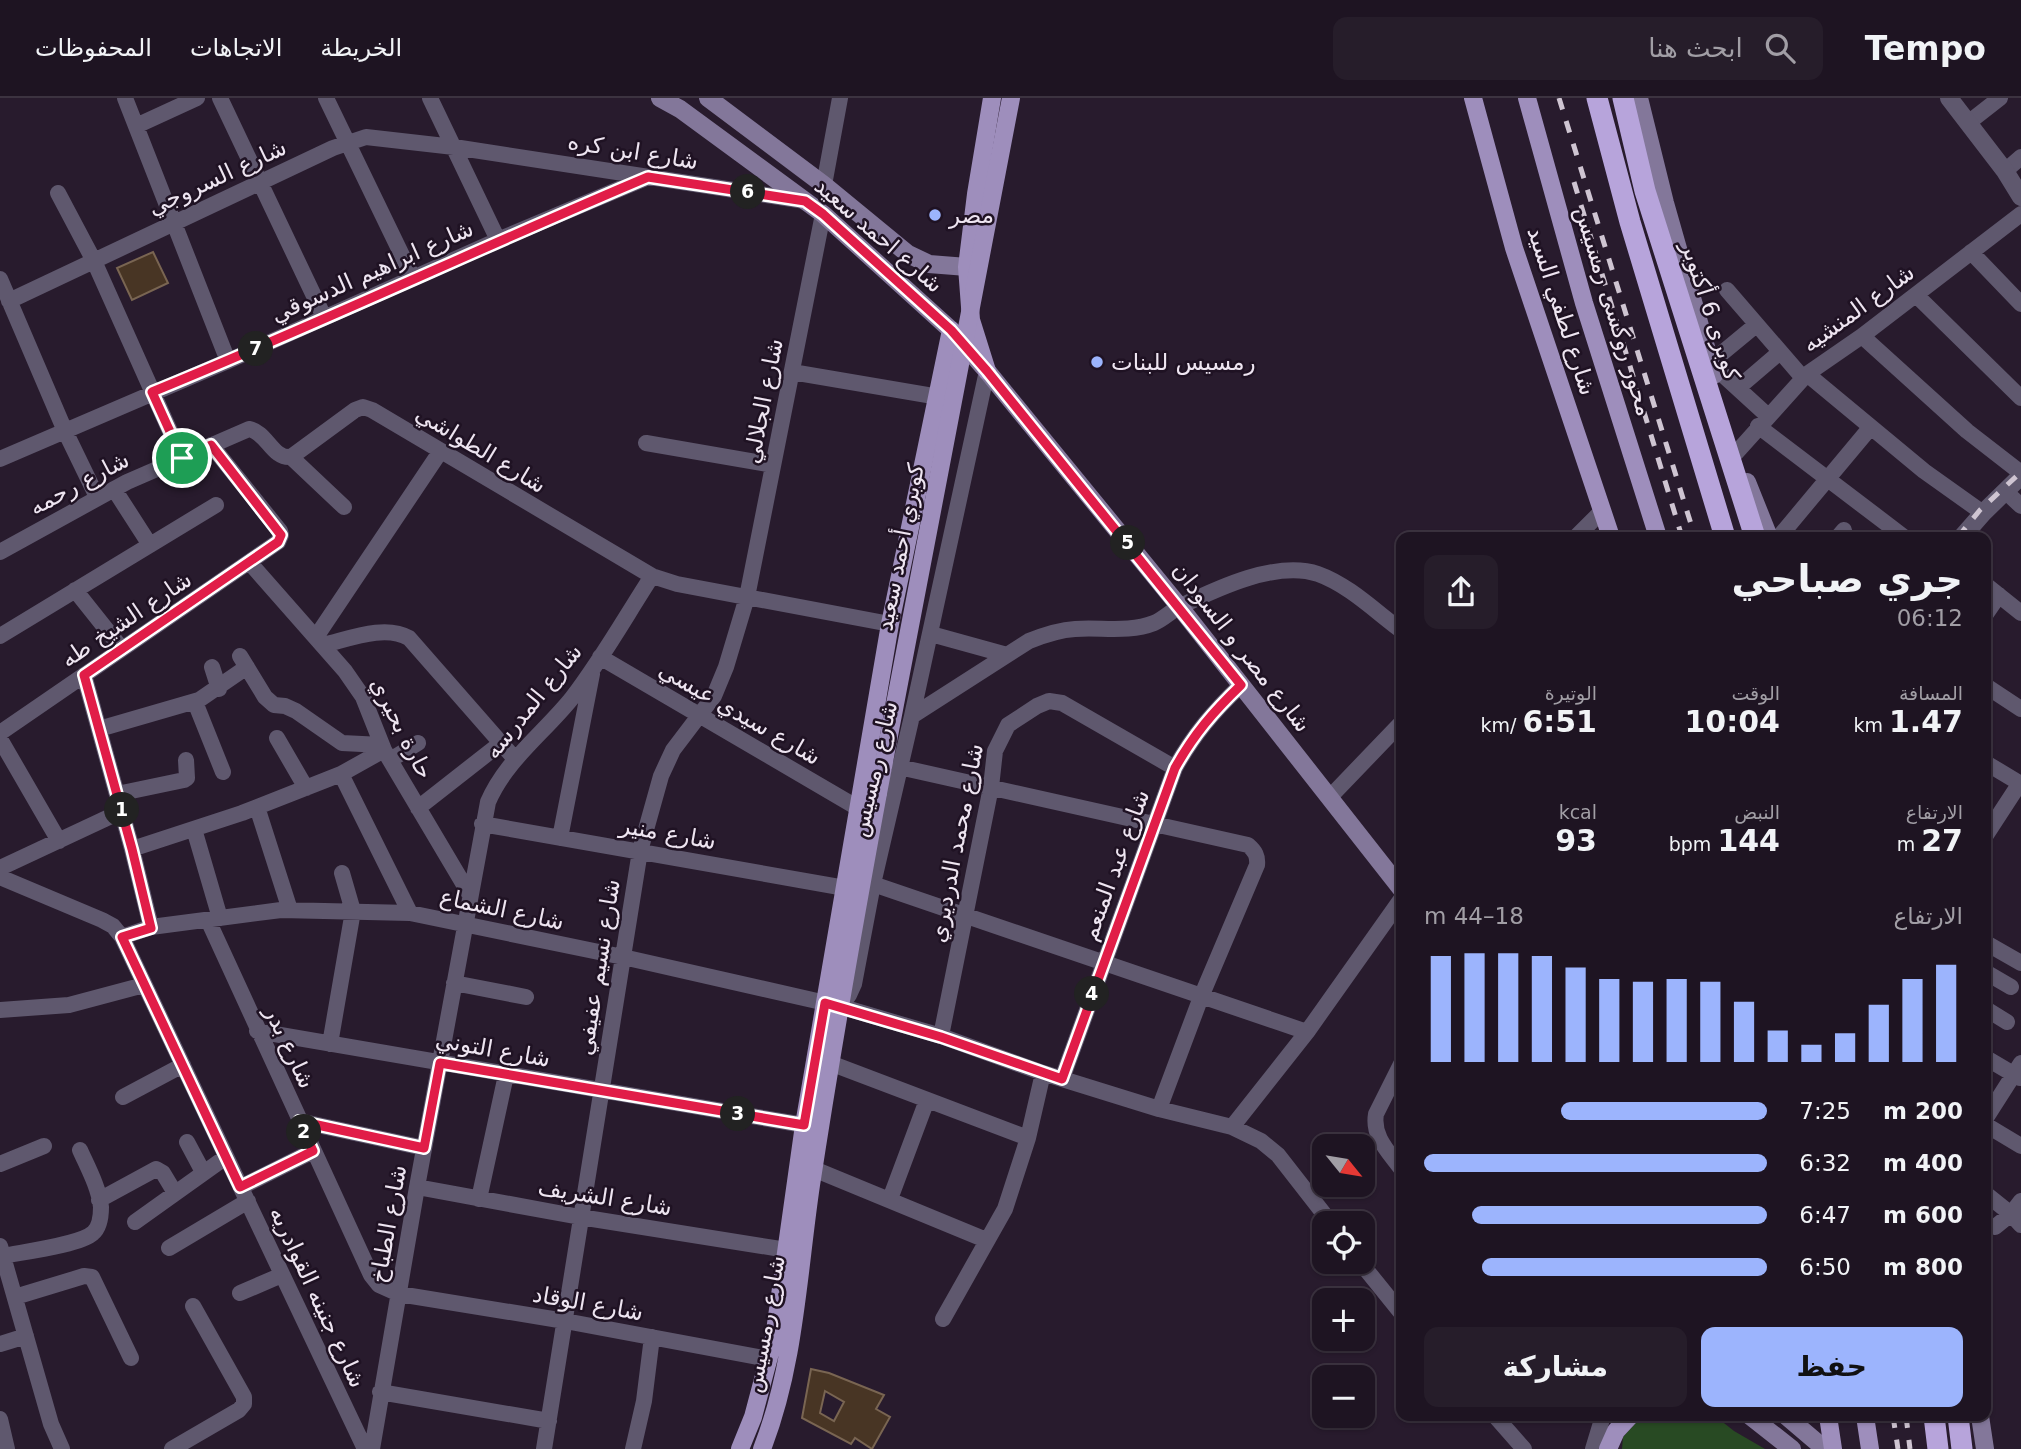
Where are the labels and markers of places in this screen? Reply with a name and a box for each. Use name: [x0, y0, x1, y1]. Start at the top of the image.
pin: 6: [730, 174, 766, 210]
place label: مصر: [948, 202, 994, 229]
marker: مصر: [927, 207, 943, 223]
pin: 7: [238, 331, 274, 366]
place label: رمسيس للبنات: [1111, 349, 1256, 376]
marker: رمسيس للبنات: [1089, 354, 1105, 370]
pin: [152, 428, 212, 488]
pin: 5: [1110, 526, 1146, 560]
pin: 1: [104, 792, 140, 828]
pin: 4: [1074, 976, 1110, 1012]
pin: 3: [720, 1096, 756, 1132]
pin: 2: [286, 1114, 322, 1150]

